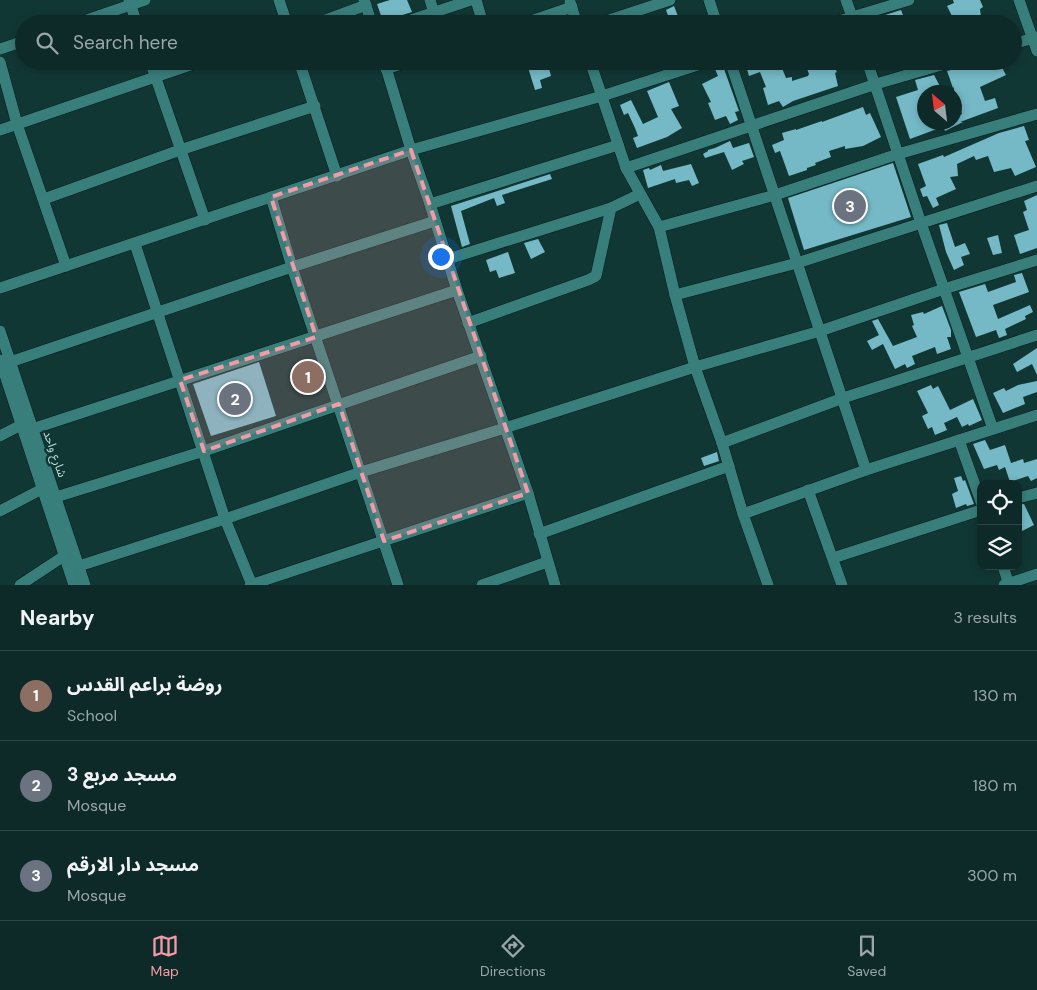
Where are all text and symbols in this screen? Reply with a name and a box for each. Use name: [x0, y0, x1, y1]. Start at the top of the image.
search box: [15, 15, 1022, 70]
icon: search: [33, 29, 61, 57]
text: Search here: [73, 30, 178, 55]
north arrow: [917, 85, 962, 130]
pin: 3: [834, 187, 866, 225]
your location: [428, 244, 454, 270]
pin: 1: [292, 358, 324, 396]
pin: 2: [219, 380, 251, 418]
street label: شارع واحد: [39, 429, 70, 480]
map controls: [977, 480, 1022, 570]
button: locate: [977, 480, 1022, 525]
button: layers: [977, 525, 1022, 570]
text: Nearby: [20, 604, 94, 632]
text: 3 results: [954, 607, 1017, 628]
text: روضة براعم القدس: [67, 672, 222, 697]
text: 1: [33, 685, 39, 706]
text: 130 m: [973, 685, 1017, 706]
text: School: [67, 705, 117, 726]
text: مسجد مربع 3: [67, 762, 177, 787]
text: 2: [31, 775, 41, 796]
text: 180 m: [973, 775, 1017, 796]
text: Mosque: [67, 795, 126, 816]
text: مسجد دار الارقم: [67, 852, 199, 877]
text: 3: [31, 865, 41, 886]
text: 300 m: [967, 865, 1017, 886]
text: Mosque: [67, 885, 126, 906]
tab: Map: [151, 932, 179, 980]
tab: Directions: [480, 932, 546, 980]
tab: Saved: [847, 932, 886, 980]

